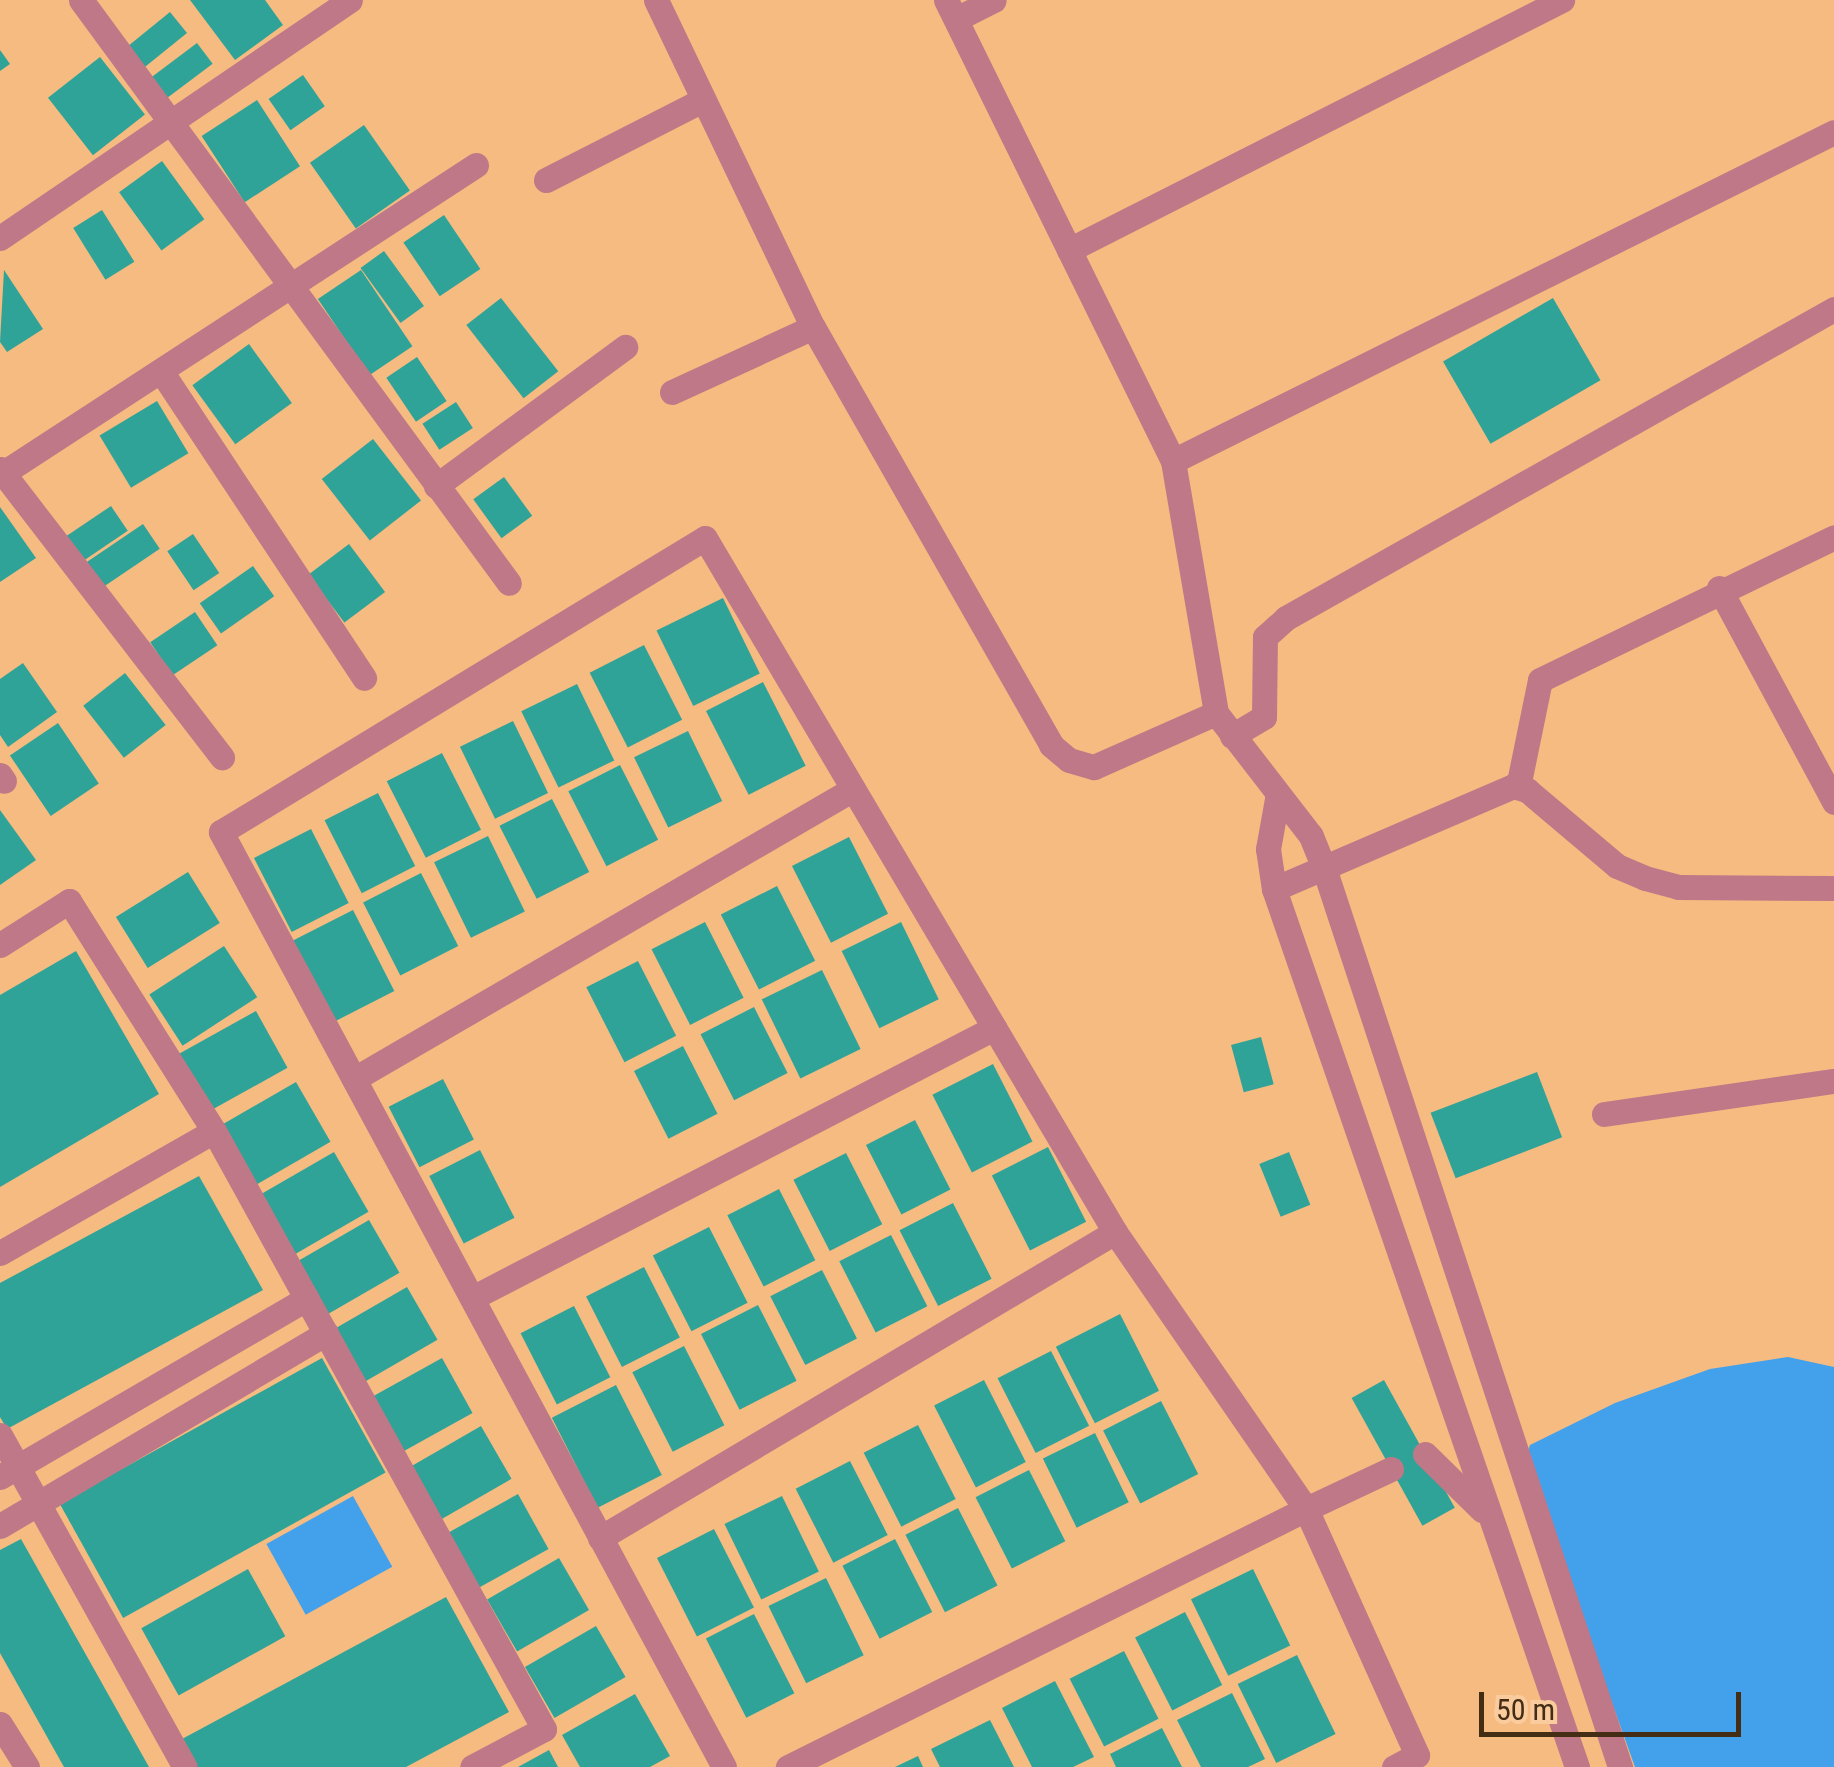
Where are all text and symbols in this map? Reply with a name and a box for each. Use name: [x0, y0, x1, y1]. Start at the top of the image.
scale bar: [1484, 1672, 1746, 1734]
text: 50 m: [1496, 1692, 1555, 1727]

